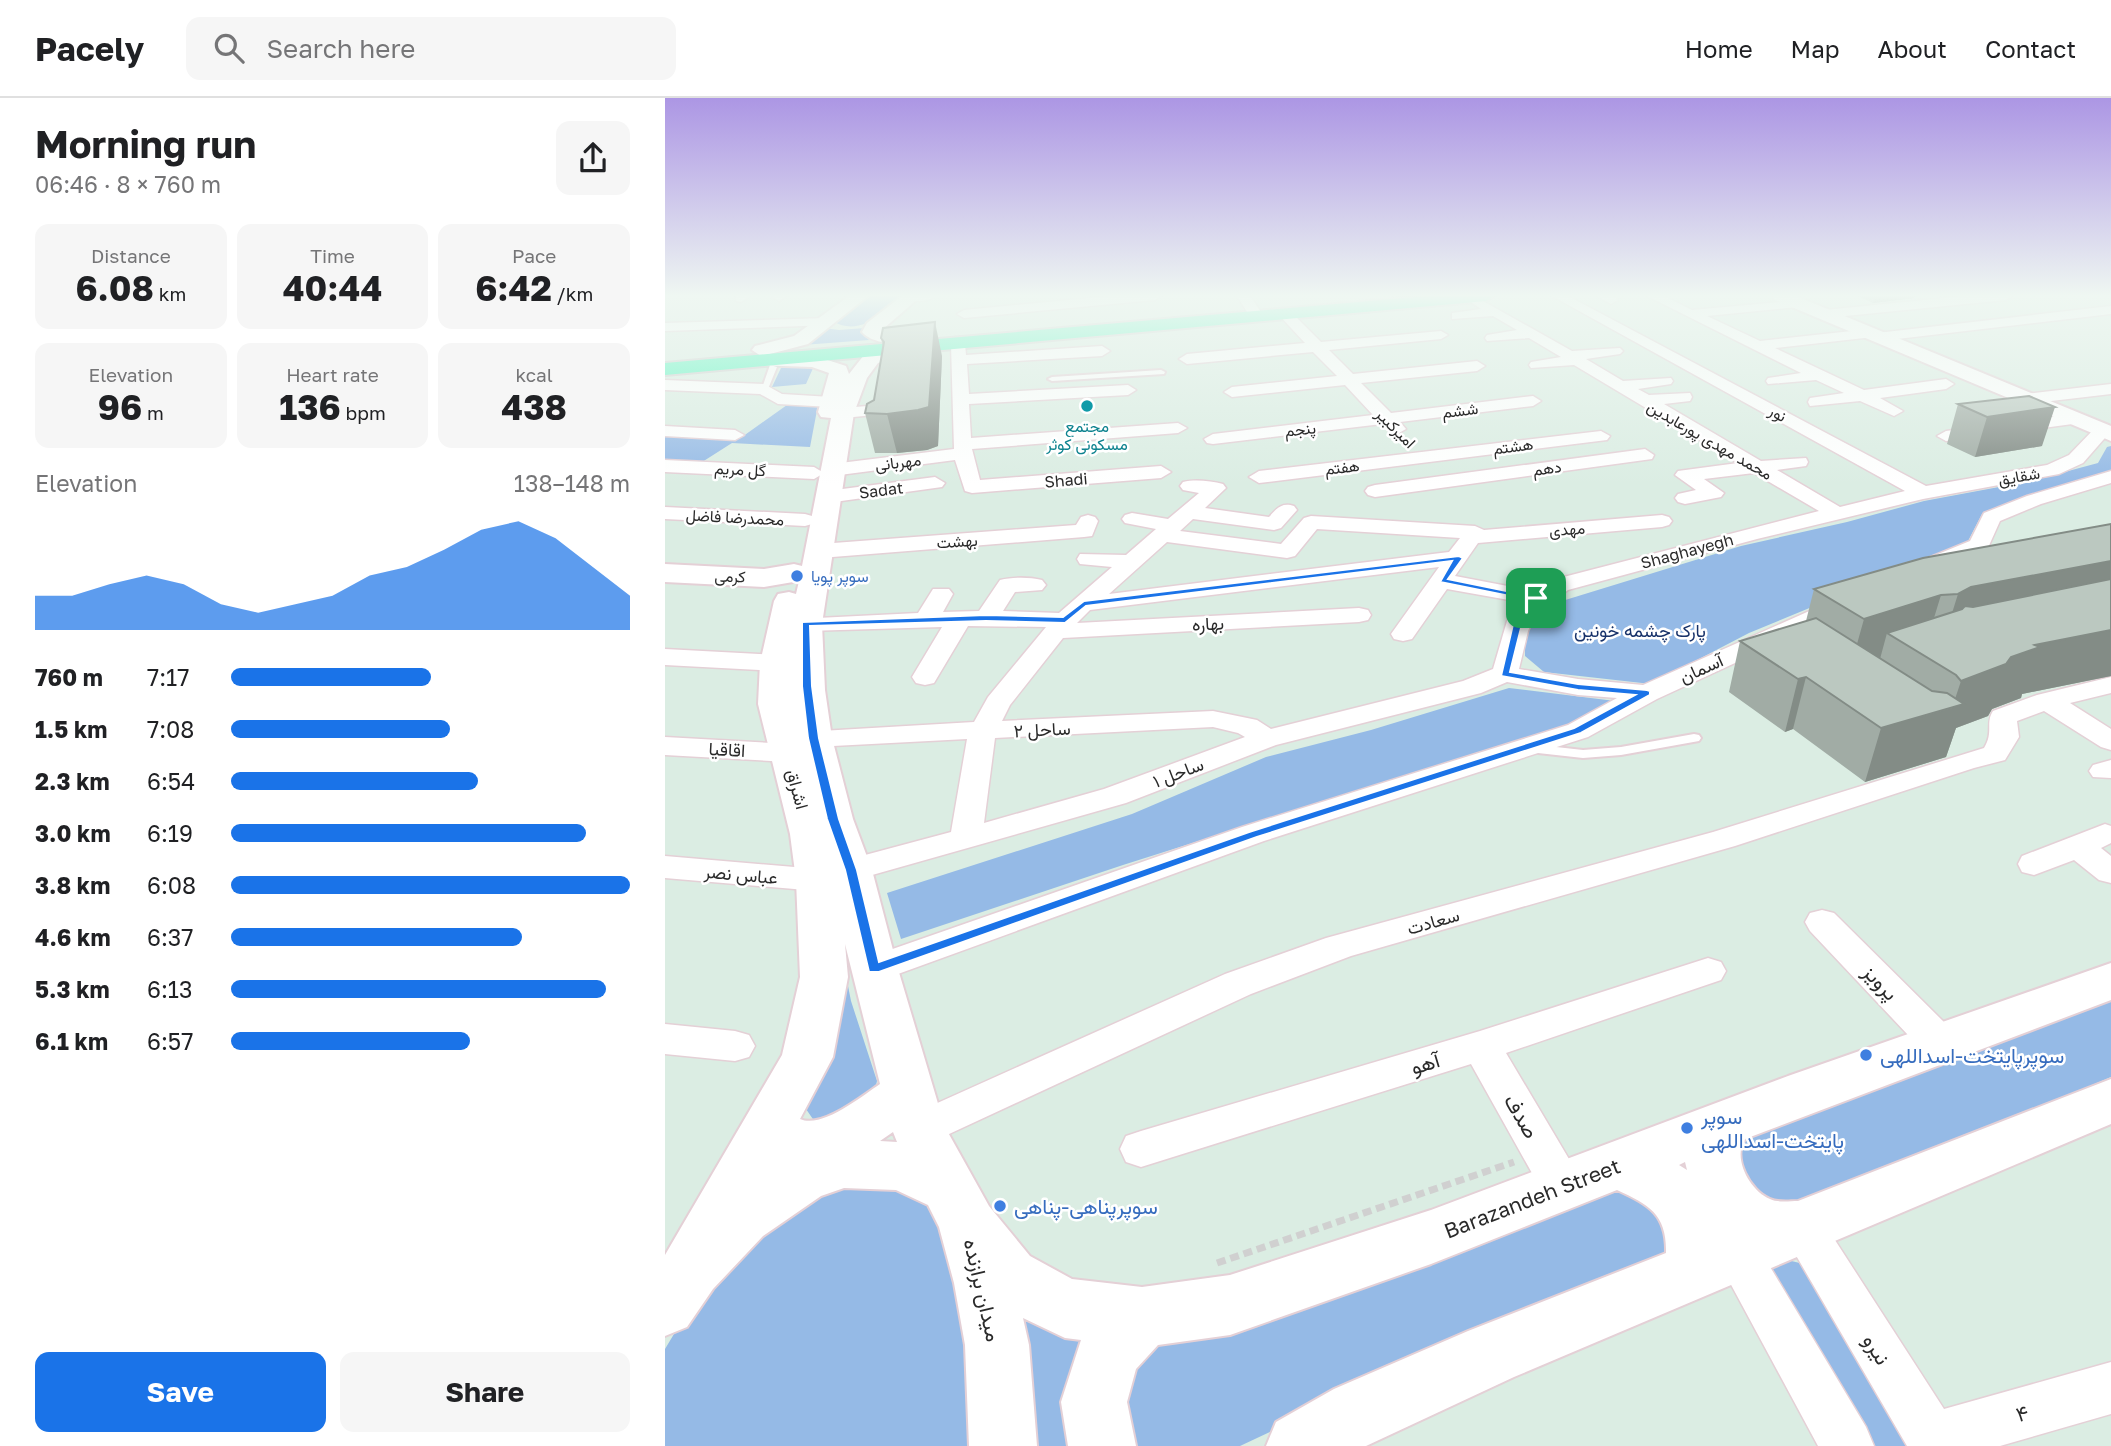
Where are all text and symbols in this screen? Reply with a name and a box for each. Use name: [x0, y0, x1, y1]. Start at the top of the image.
search box: [186, 17, 676, 80]
text: Pacely: [35, 29, 144, 68]
icon: search: [210, 29, 248, 67]
text: Search here: [266, 33, 415, 64]
text: Home: [1685, 34, 1753, 63]
text: Map: [1791, 34, 1840, 63]
text: About: [1878, 34, 1947, 63]
text: Contact: [1985, 34, 2076, 63]
text: Morning run: [35, 121, 256, 166]
button: share: [556, 121, 630, 195]
text: 06:46 · 8 × 760 m: [35, 170, 221, 198]
text: Distance: [91, 244, 171, 267]
text: Time: [310, 244, 355, 267]
text: Pace: [512, 244, 556, 267]
text: 6.08: [75, 267, 154, 309]
text: 40:44: [283, 267, 382, 309]
text: 6:42: [475, 267, 552, 309]
text: km: [154, 282, 186, 305]
text: /km: [552, 282, 593, 305]
text: Elevation: [89, 363, 173, 386]
text: Heart rate: [286, 363, 379, 386]
text: kcal: [515, 363, 553, 386]
text: 96: [98, 386, 142, 428]
text: 136: [279, 386, 341, 428]
text: 438: [501, 386, 567, 428]
street label: محمد مهدی پورعابدین: [1643, 396, 1776, 486]
marker: مجتمع مسکونی کوثر: [1079, 398, 1095, 414]
street label: ششم: [1441, 398, 1479, 423]
street label: نور: [1764, 400, 1790, 427]
text: m: [142, 401, 164, 424]
text: bpm: [341, 401, 386, 424]
street label: امیرکبیر: [1370, 403, 1420, 453]
place label: مجتمع مسکونی کوثر: [1045, 416, 1128, 455]
street label: پنجم: [1283, 417, 1317, 443]
street label: هشتم: [1492, 434, 1534, 459]
street label: مهربانی: [874, 449, 922, 476]
street label: هفتم: [1323, 455, 1361, 480]
street label: دهم: [1531, 456, 1563, 481]
street label: گل مریم: [714, 458, 766, 481]
street label: شقایق: [1997, 462, 2042, 490]
street label: Shadi: [1044, 468, 1088, 492]
text: Elevation: [35, 469, 137, 497]
text: 138–148 m: [514, 469, 630, 497]
street label: Sadat: [858, 477, 904, 503]
street label: محمدرضا فاضل: [685, 504, 785, 531]
street label: مهدی: [1548, 517, 1586, 542]
street label: Shaghayegh: [1638, 529, 1736, 573]
street label: بهشت: [936, 530, 978, 553]
street label: کرمی: [714, 565, 746, 588]
place label: سوپر پویا: [811, 566, 869, 588]
marker: سوپر پویا: [789, 568, 805, 584]
pin: [1506, 568, 1566, 628]
icon: arrive: [1517, 579, 1555, 617]
street label: بهاره: [1191, 611, 1225, 636]
park label: پارک چشمه خونین: [1574, 619, 1706, 643]
street label: آسمان: [1676, 648, 1728, 687]
text: 760 m: [35, 663, 103, 691]
text: 7:17: [147, 663, 189, 691]
text: 1.5 km: [35, 715, 107, 743]
text: 7:08: [147, 715, 194, 743]
street label: ساحل ۲: [1013, 717, 1071, 742]
street label: اقاقیا: [708, 737, 746, 761]
street label: ساحل ۱: [1149, 752, 1207, 793]
street label: اشراق: [781, 766, 814, 812]
text: 2.3 km: [35, 767, 110, 795]
text: 6:54: [147, 767, 195, 795]
text: 3.0 km: [35, 819, 111, 847]
text: 6:19: [147, 819, 193, 847]
street label: عباس نصر: [702, 860, 779, 889]
text: 3.8 km: [35, 871, 110, 899]
text: 6:08: [147, 871, 196, 899]
street label: سعادت: [1404, 903, 1462, 939]
text: 4.6 km: [35, 923, 111, 951]
text: 6:37: [147, 923, 193, 951]
street label: پرویز: [1856, 958, 1904, 1007]
text: 5.3 km: [35, 975, 110, 1003]
text: 6:13: [147, 975, 192, 1003]
text: 6.1 km: [35, 1027, 108, 1055]
text: 6:57: [147, 1027, 193, 1055]
place label: سوپرپایتخت-اسداللهی: [1880, 1042, 2064, 1070]
street label: آهو: [1407, 1046, 1445, 1081]
marker: سوپرپایتخت-اسداللهی: [1858, 1047, 1874, 1063]
street label: صدف: [1499, 1089, 1545, 1143]
place label: سوپر پایتخت-اسداللهی: [1700, 1103, 1844, 1155]
marker: سوپر پایتخت-اسداللهی: [1679, 1120, 1695, 1136]
street label: Barazandeh Street: [1440, 1152, 1624, 1244]
place label: سوپرپناهی-پناهی: [1014, 1193, 1158, 1221]
marker: سوپرپناهی-پناهی: [992, 1198, 1008, 1214]
street label: میدان برازنده: [958, 1236, 1007, 1344]
street label: نیرو: [1857, 1329, 1896, 1370]
button: Save: [35, 1352, 326, 1432]
button: Share: [340, 1352, 630, 1432]
street label: ۴: [2013, 1399, 2031, 1427]

